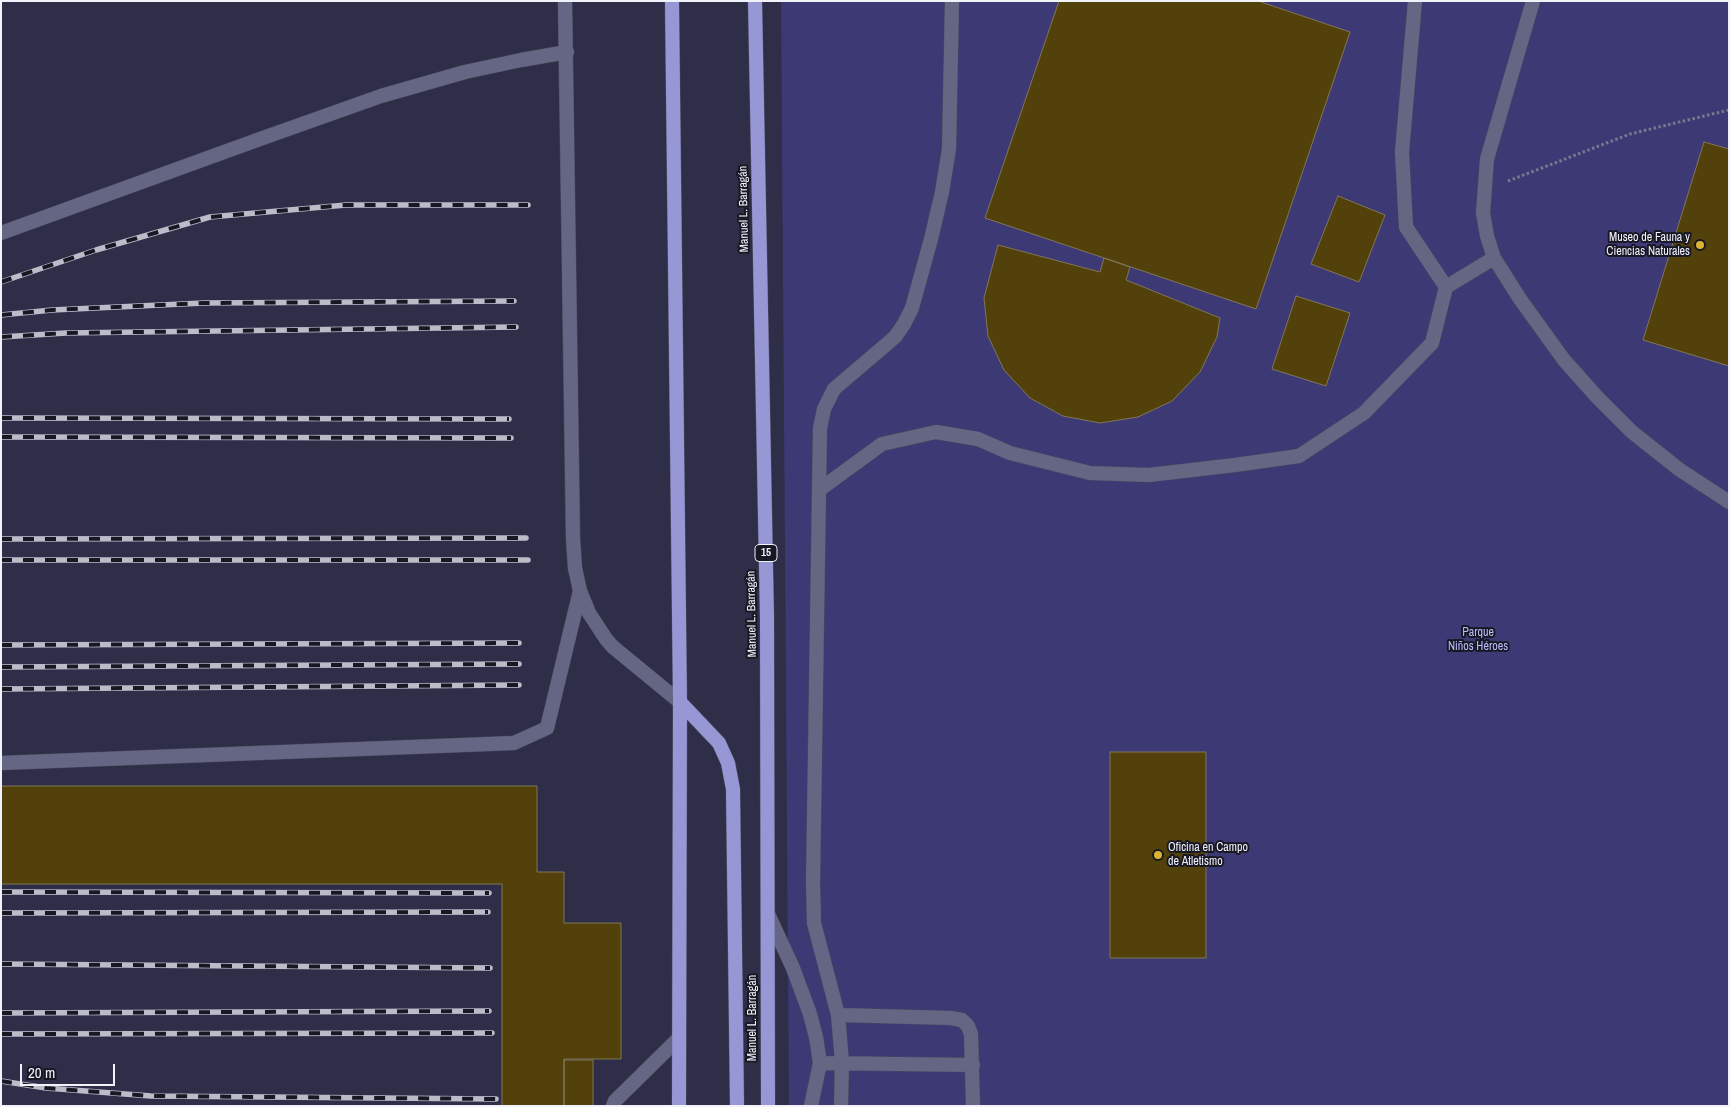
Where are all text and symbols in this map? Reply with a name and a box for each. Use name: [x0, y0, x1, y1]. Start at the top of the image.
street label: Manuel L. Barragán: [736, 166, 752, 252]
place label: Museo de Fauna y Ciencias Naturales: [1606, 231, 1690, 259]
marker: Museo de Fauna y Ciencias Naturales: [1694, 239, 1706, 251]
road number: 15: [755, 544, 777, 562]
street label: Manuel L. Barragán: [744, 571, 760, 657]
park label: Parque Niños Héroes: [1448, 626, 1508, 654]
place label: Oficina en Campo de Atletismo: [1168, 841, 1248, 869]
marker: Oficina en Campo de Atletismo: [1152, 849, 1164, 861]
street label: Manuel L. Barragán: [746, 975, 760, 1061]
scale bar: [22, 1054, 118, 1086]
text: 20 m: [28, 1062, 55, 1083]

